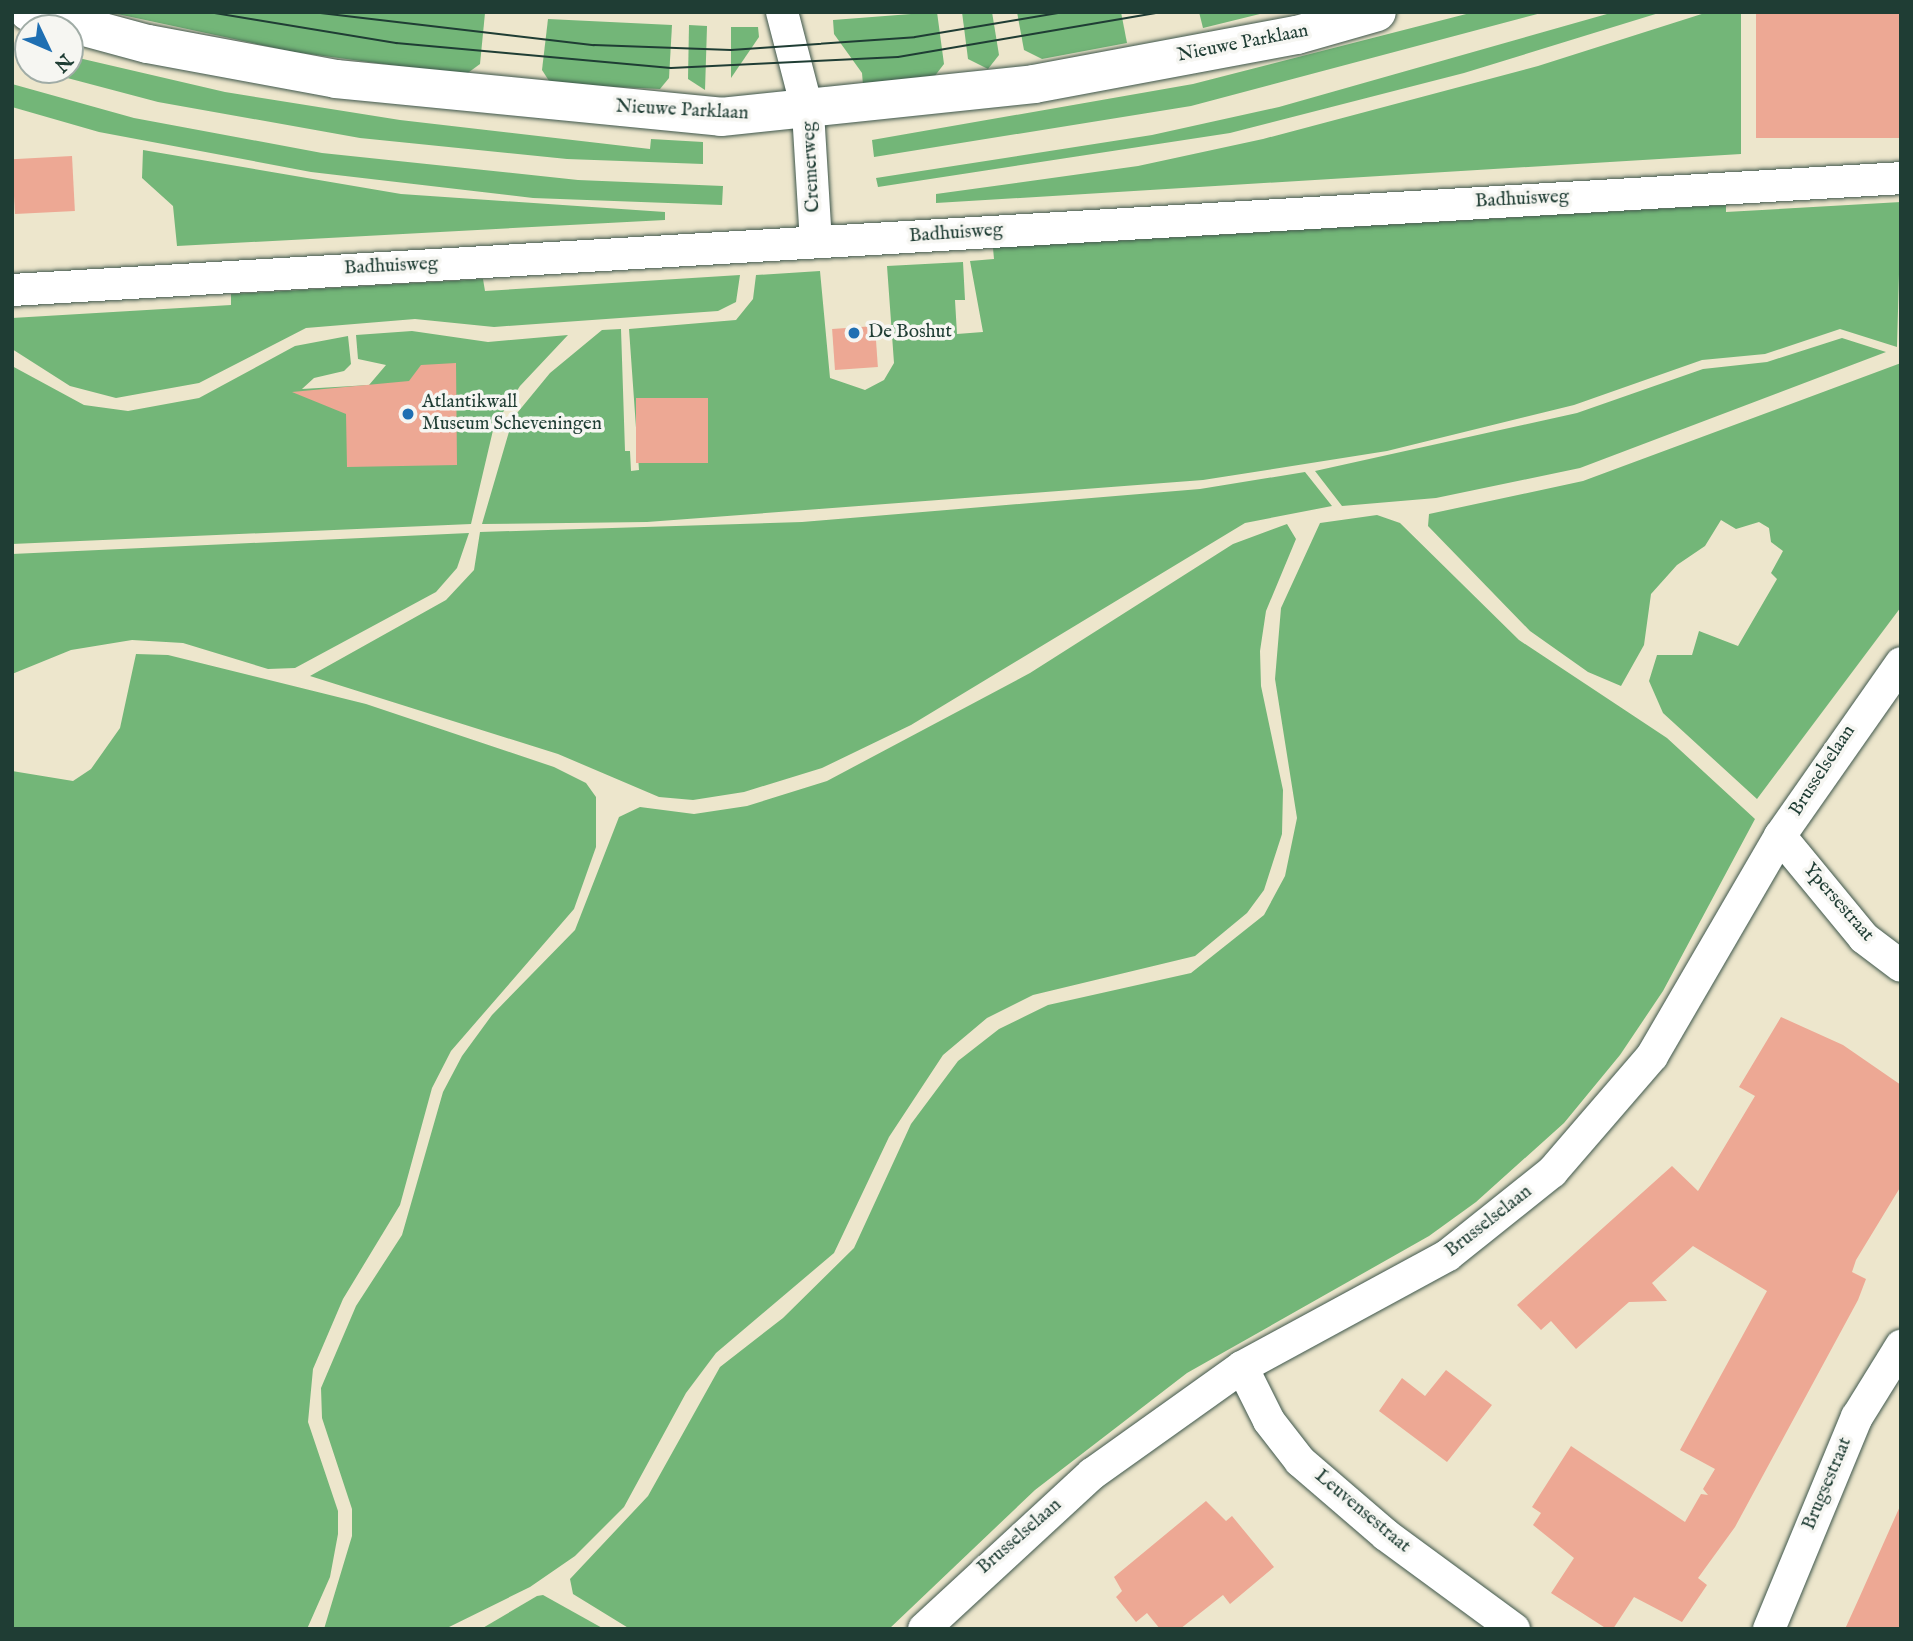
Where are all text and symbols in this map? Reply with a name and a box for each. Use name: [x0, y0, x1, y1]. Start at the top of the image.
north arrow: [14, 14, 84, 84]
street label: Nieuwe Parklaan: [1176, 20, 1310, 68]
text: N: [48, 48, 77, 76]
street label: Nieuwe Parklaan: [615, 96, 749, 126]
street label: Cremerweg: [798, 121, 826, 213]
street label: Badhuisweg: [1474, 186, 1570, 214]
street label: Badhuisweg: [908, 219, 1004, 249]
street label: Badhuisweg: [343, 253, 439, 281]
place label: De Boshut: [868, 322, 952, 344]
marker: De Boshut: [846, 325, 862, 341]
place label: Atlantikwall Museum Scheveningen: [422, 392, 602, 436]
marker: Atlantikwall Museum Scheveningen: [400, 406, 416, 422]
street label: Brusselselaan: [1785, 721, 1861, 821]
street label: Ypersestraat: [1798, 859, 1878, 947]
street label: Brusselselaan: [1441, 1181, 1537, 1263]
street label: Brugsestraat: [1798, 1434, 1858, 1534]
street label: Leuvensestraat: [1309, 1465, 1415, 1559]
street label: Brusselselaan: [973, 1494, 1067, 1580]

